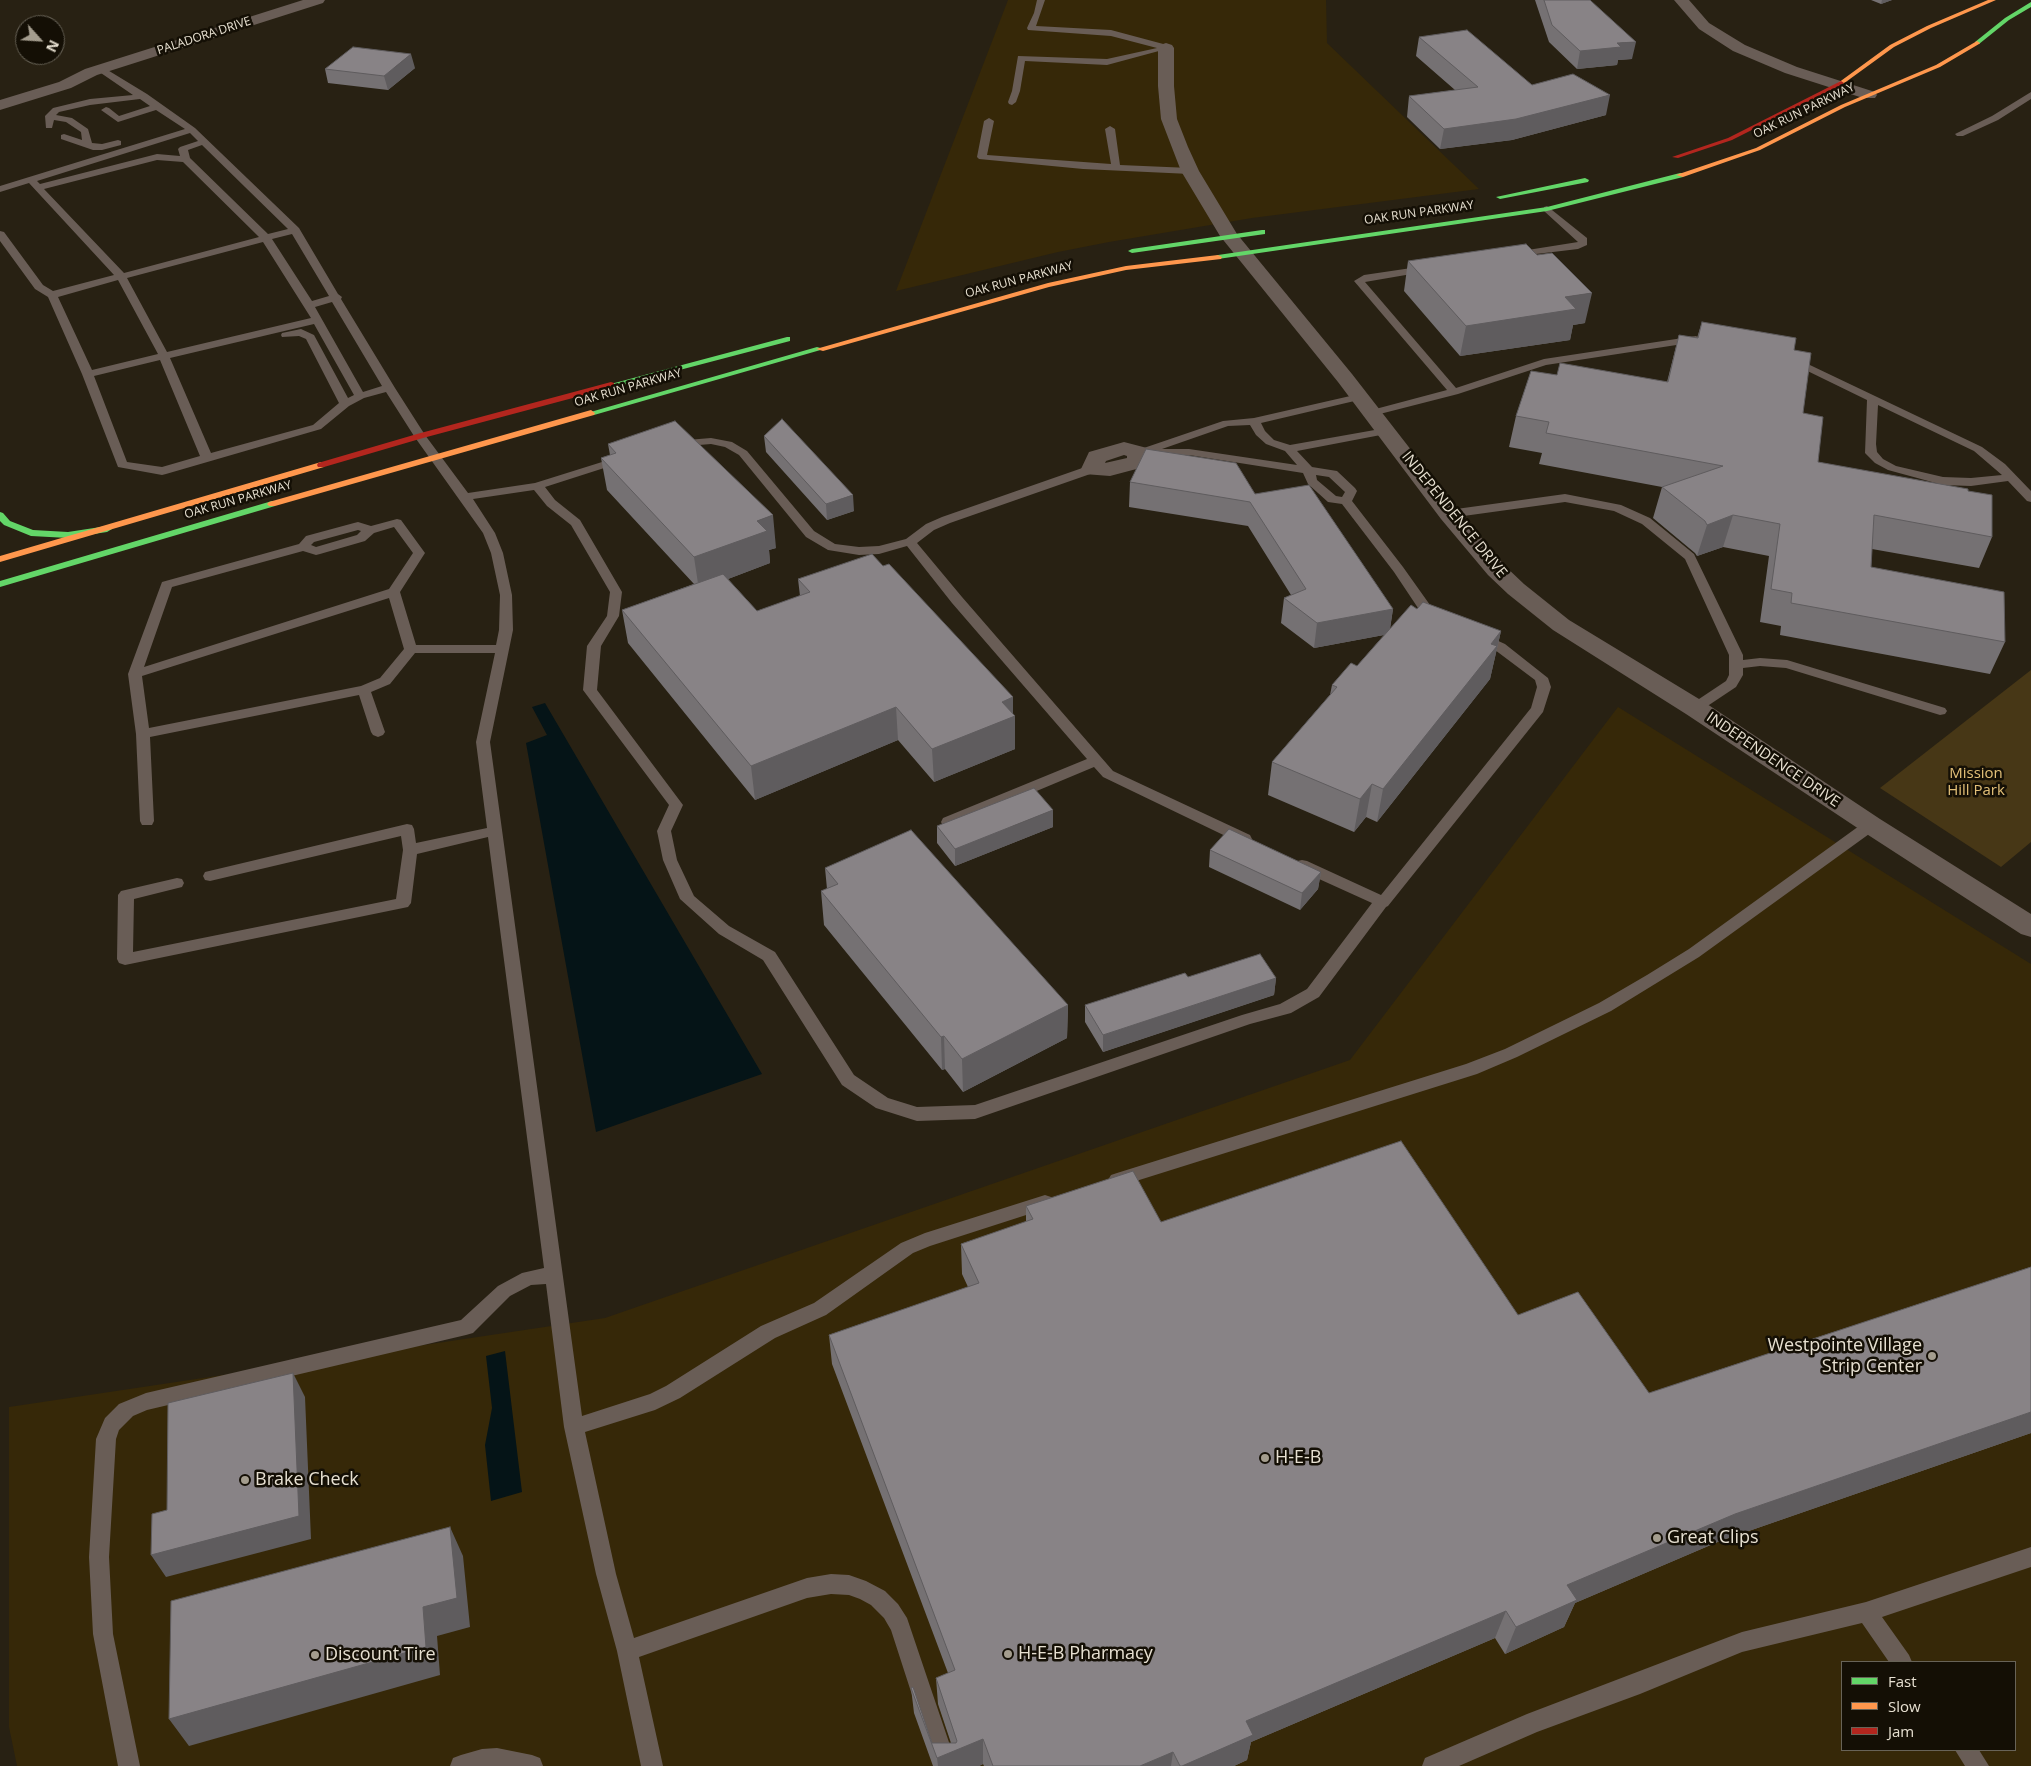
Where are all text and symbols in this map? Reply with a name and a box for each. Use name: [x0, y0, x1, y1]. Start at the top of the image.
street label: PALADORA DRIVE: [155, 14, 253, 58]
north arrow: [15, 15, 65, 65]
text: N: [42, 37, 64, 56]
street label: OAK RUN PARKWAY: [1751, 80, 1857, 142]
street label: OAK RUN PARKWAY: [1363, 198, 1475, 228]
street label: OAK RUN PARKWAY: [964, 259, 1074, 301]
street label: OAK RUN PARKWAY: [573, 366, 683, 410]
street label: INDEPENDENCE DRIVE: [1398, 448, 1510, 582]
street label: OAK RUN PARKWAY: [183, 478, 293, 522]
street label: INDEPENDENCE DRIVE: [1703, 709, 1843, 811]
park label: Mission Hill Park: [1947, 765, 2005, 800]
place label: Westpointe Village Strip Center: [1767, 1335, 1922, 1378]
marker: Westpointe Village Strip Center: [1926, 1350, 1938, 1362]
place label: H-E-B: [1275, 1447, 1321, 1469]
marker: H-E-B: [1259, 1452, 1271, 1464]
place label: Brake Check: [255, 1469, 359, 1491]
marker: Brake Check: [239, 1474, 251, 1486]
place label: Great Clips: [1667, 1527, 1759, 1549]
marker: Great Clips: [1651, 1532, 1663, 1544]
place label: H-E-B Pharmacy: [1018, 1643, 1153, 1665]
place label: Discount Tire: [325, 1644, 436, 1666]
marker: H-E-B Pharmacy: [1002, 1648, 1014, 1660]
marker: Discount Tire: [309, 1649, 321, 1661]
legend: [1841, 1661, 2016, 1751]
text: Fast: [1888, 1671, 1917, 1691]
text: Slow: [1888, 1696, 1921, 1716]
text: Jam: [1888, 1721, 1914, 1741]

